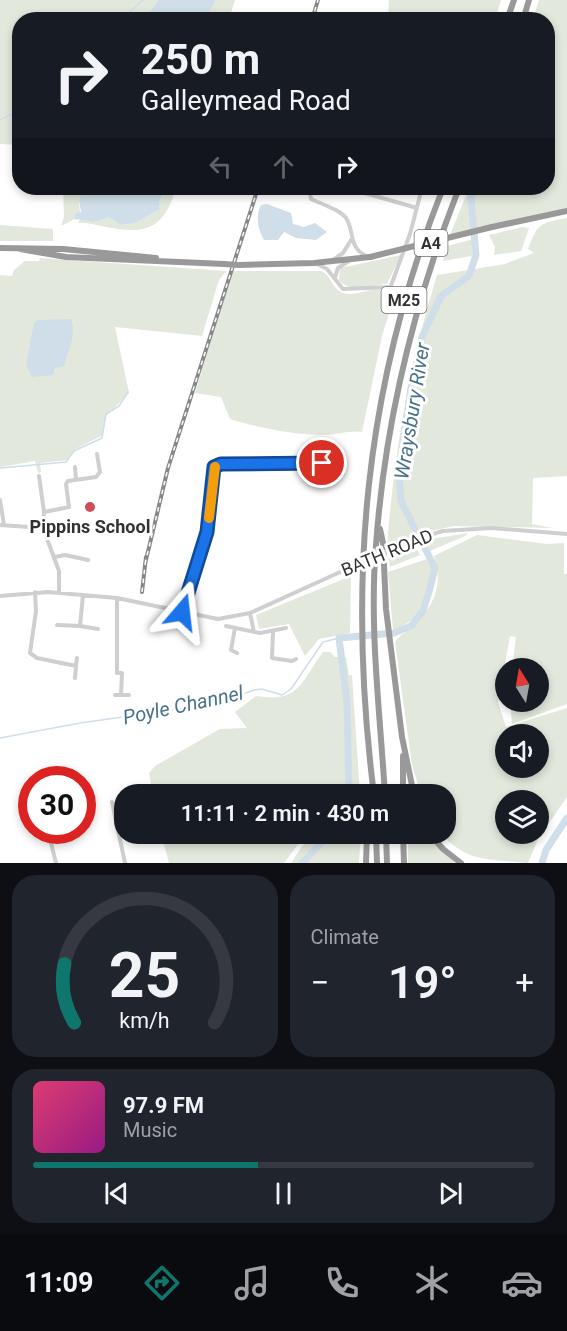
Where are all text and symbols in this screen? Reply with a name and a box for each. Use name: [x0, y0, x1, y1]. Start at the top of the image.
text: 250 m: [141, 35, 260, 84]
icon: right: [42, 36, 120, 114]
text: Galleymead Road: [141, 85, 351, 117]
icon: left: [204, 150, 237, 183]
icon: ahead: [267, 150, 300, 183]
icon: right: [330, 150, 363, 183]
road number: A4: [414, 230, 448, 256]
road number: M25: [382, 287, 426, 313]
water label: Wraysbury River: [389, 340, 435, 481]
pin: [296, 437, 347, 488]
icon: arrive: [305, 446, 338, 479]
marker: Pippins School: [83, 500, 97, 514]
place label: Pippins School: [30, 516, 150, 537]
street label: BATH ROAD: [338, 525, 436, 580]
position arrow: [150, 580, 214, 644]
north arrow: [495, 658, 549, 712]
map controls: [495, 658, 549, 844]
water label: Poyle Channel: [121, 680, 246, 729]
button: sound: [495, 724, 549, 778]
speed limit sign: 30: [18, 766, 96, 844]
button: layers: [495, 790, 549, 844]
text: 11:11 · 2 min · 430 m: [181, 801, 389, 826]
text: Climate: [311, 925, 379, 949]
text: 25: [109, 939, 181, 1012]
text: 19°: [388, 956, 457, 1009]
text: −: [311, 963, 329, 1002]
text: +: [515, 963, 534, 1002]
text: km/h: [120, 1008, 170, 1033]
text: 97.9 FM: [123, 1093, 204, 1118]
text: Music: [123, 1118, 177, 1142]
icon: previous: [100, 1177, 133, 1210]
icon: pause: [267, 1177, 300, 1210]
icon: next: [434, 1177, 467, 1210]
icon: directions: [141, 1262, 183, 1304]
icon: music: [231, 1262, 273, 1304]
icon: phone: [321, 1262, 363, 1304]
icon: climate: [411, 1262, 453, 1304]
icon: car: [501, 1262, 543, 1304]
text: 11:09: [24, 1267, 94, 1299]

